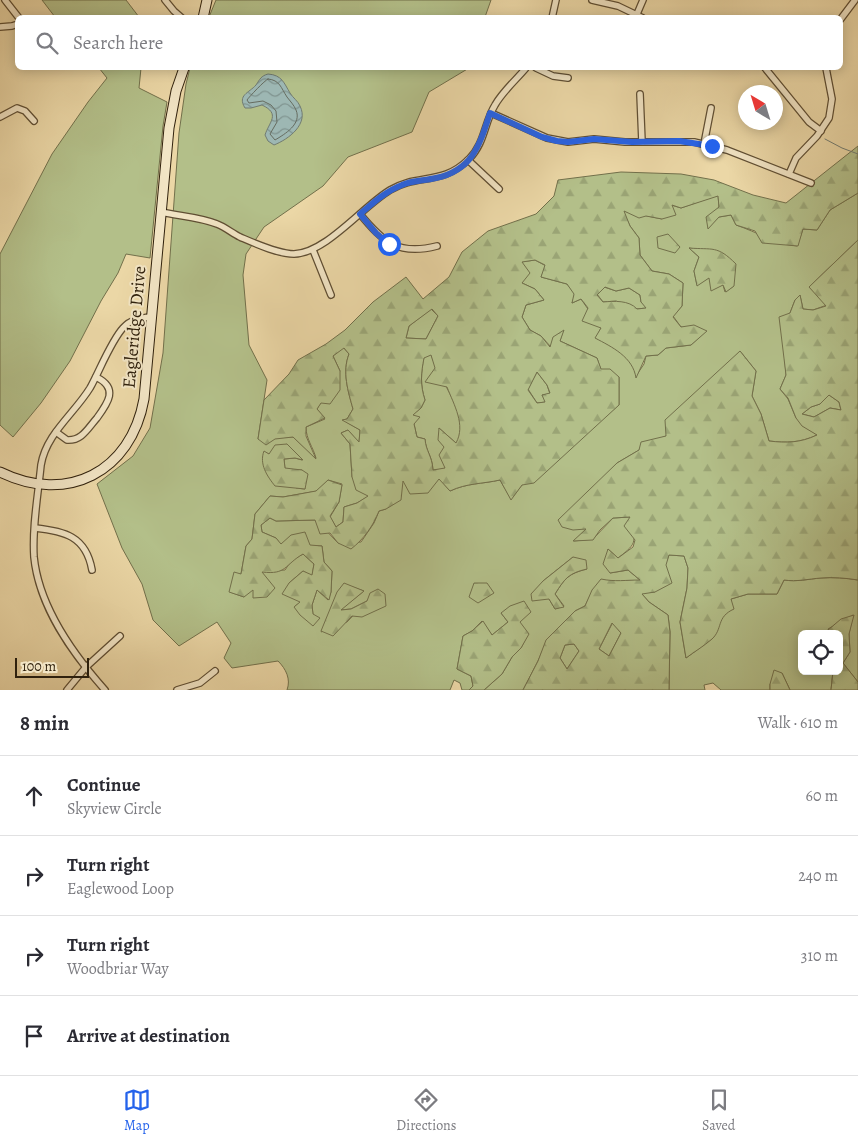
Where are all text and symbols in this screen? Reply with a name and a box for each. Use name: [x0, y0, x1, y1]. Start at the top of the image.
search box: [15, 15, 843, 70]
icon: search: [33, 29, 61, 57]
text: Search here: [73, 30, 163, 56]
north arrow: [738, 85, 783, 130]
route end: [701, 135, 724, 158]
route start: [378, 233, 401, 256]
street label: Eagleridge Drive: [117, 265, 151, 389]
map controls: [798, 630, 843, 675]
button: locate: [798, 630, 843, 675]
scale bar: [15, 655, 89, 678]
text: 100 m: [22, 657, 56, 676]
text: 8 min: [20, 709, 69, 737]
text: Walk · 610 m: [758, 712, 838, 734]
text: Continue: [67, 772, 141, 798]
icon: ahead: [20, 782, 48, 810]
text: 60 m: [806, 785, 838, 807]
text: Skyview Circle: [67, 798, 162, 820]
text: Turn right: [67, 852, 149, 878]
icon: right: [20, 862, 48, 890]
text: 240 m: [798, 865, 838, 887]
text: Eaglewood Loop: [67, 878, 174, 900]
text: Turn right: [67, 932, 149, 958]
icon: right: [20, 942, 48, 970]
text: 310 m: [801, 945, 838, 967]
text: Woodbriar Way: [67, 958, 169, 980]
icon: arrive: [20, 1022, 48, 1050]
text: Arrive at destination: [67, 1023, 230, 1049]
tab: Map: [123, 1086, 151, 1135]
tab: Directions: [396, 1086, 456, 1135]
tab: Saved: [702, 1086, 735, 1135]

